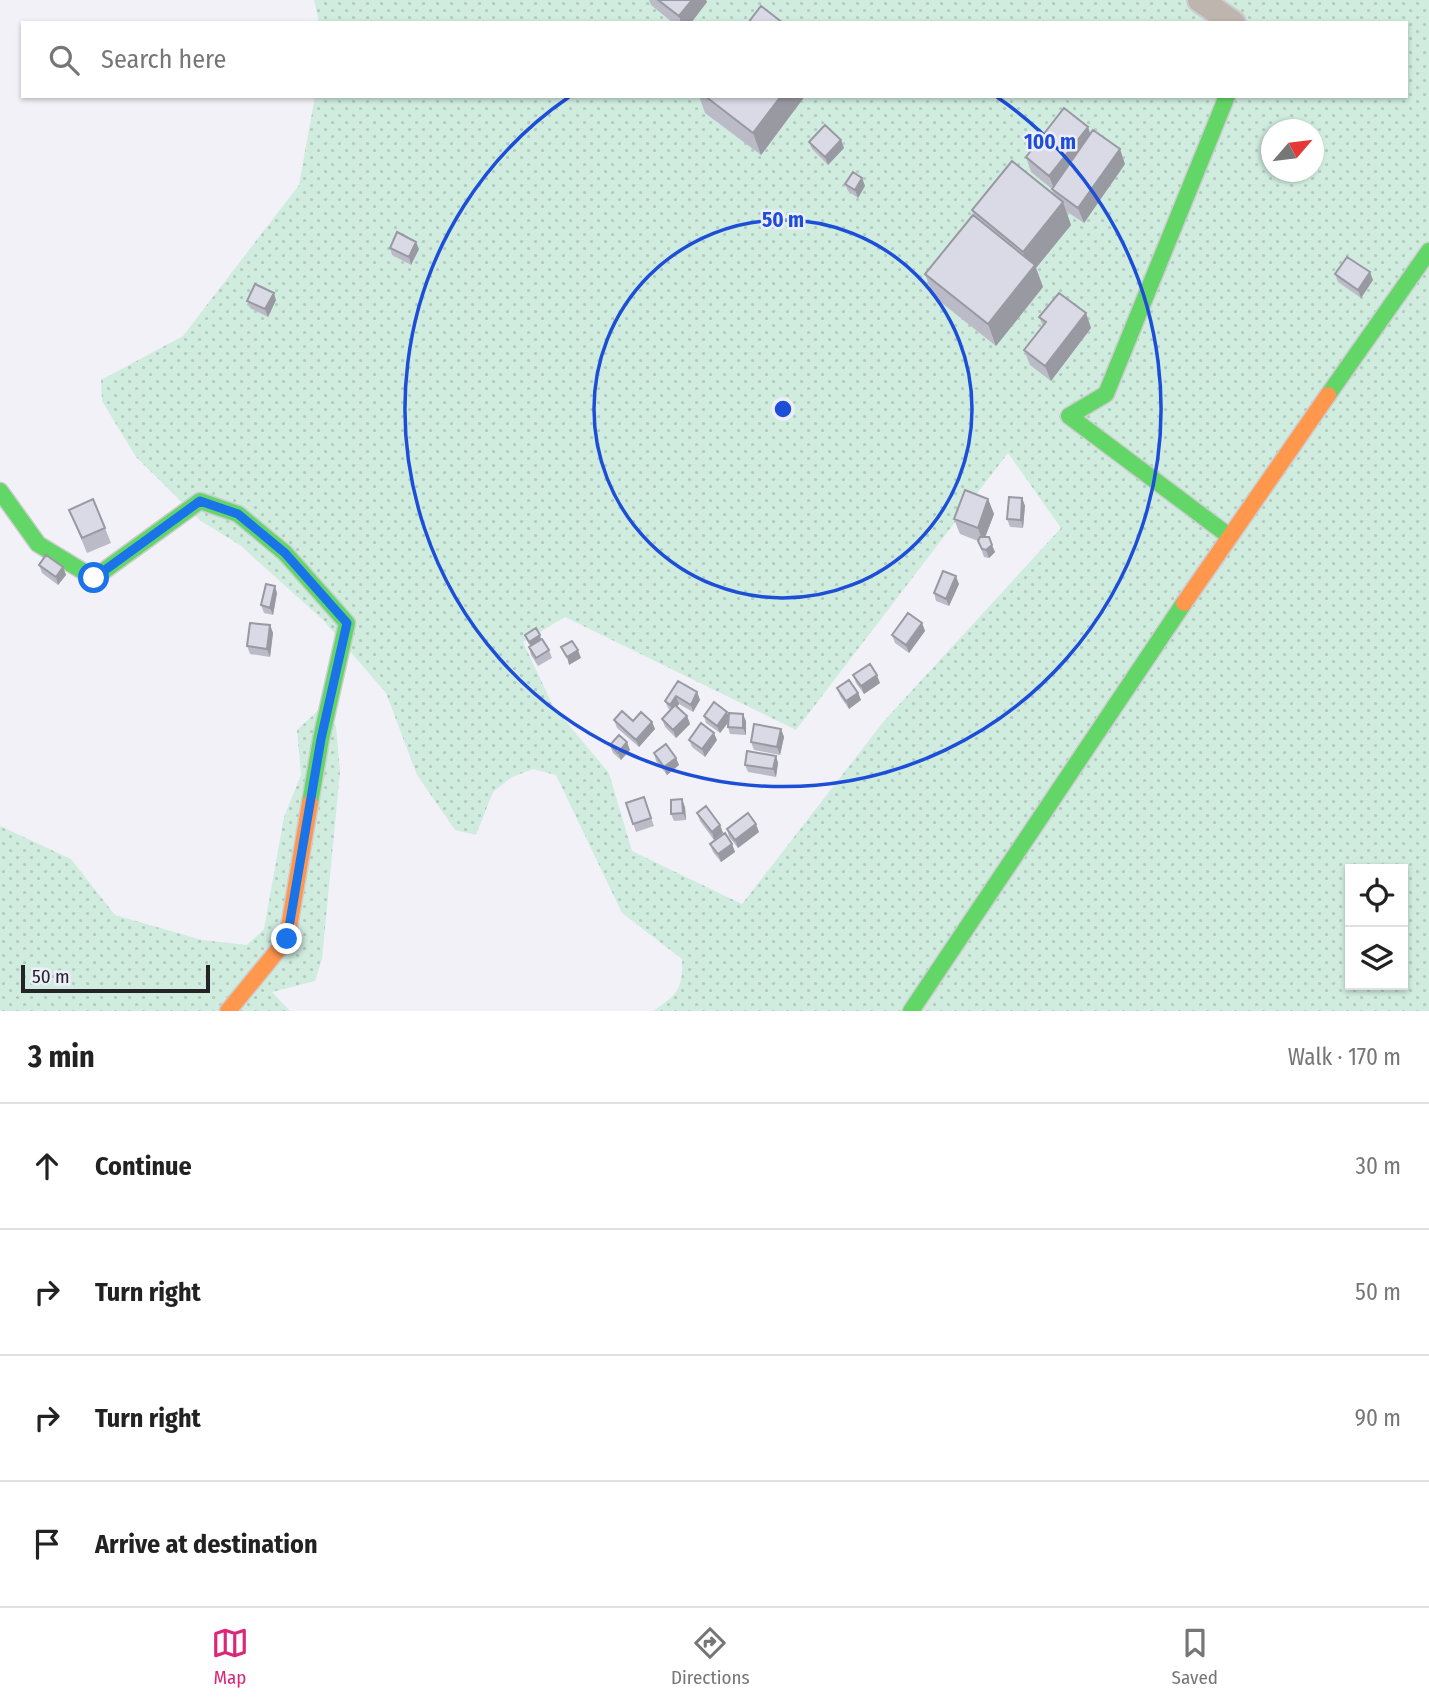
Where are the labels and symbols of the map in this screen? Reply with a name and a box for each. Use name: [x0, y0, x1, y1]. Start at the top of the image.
north arrow: [1261, 119, 1324, 182]
text: 100 m: [1024, 129, 1076, 155]
text: 50 m: [762, 207, 804, 233]
centre of rings: [771, 397, 795, 421]
route start: [78, 562, 109, 593]
route end: [271, 923, 302, 954]
scale bar: [21, 962, 210, 994]

